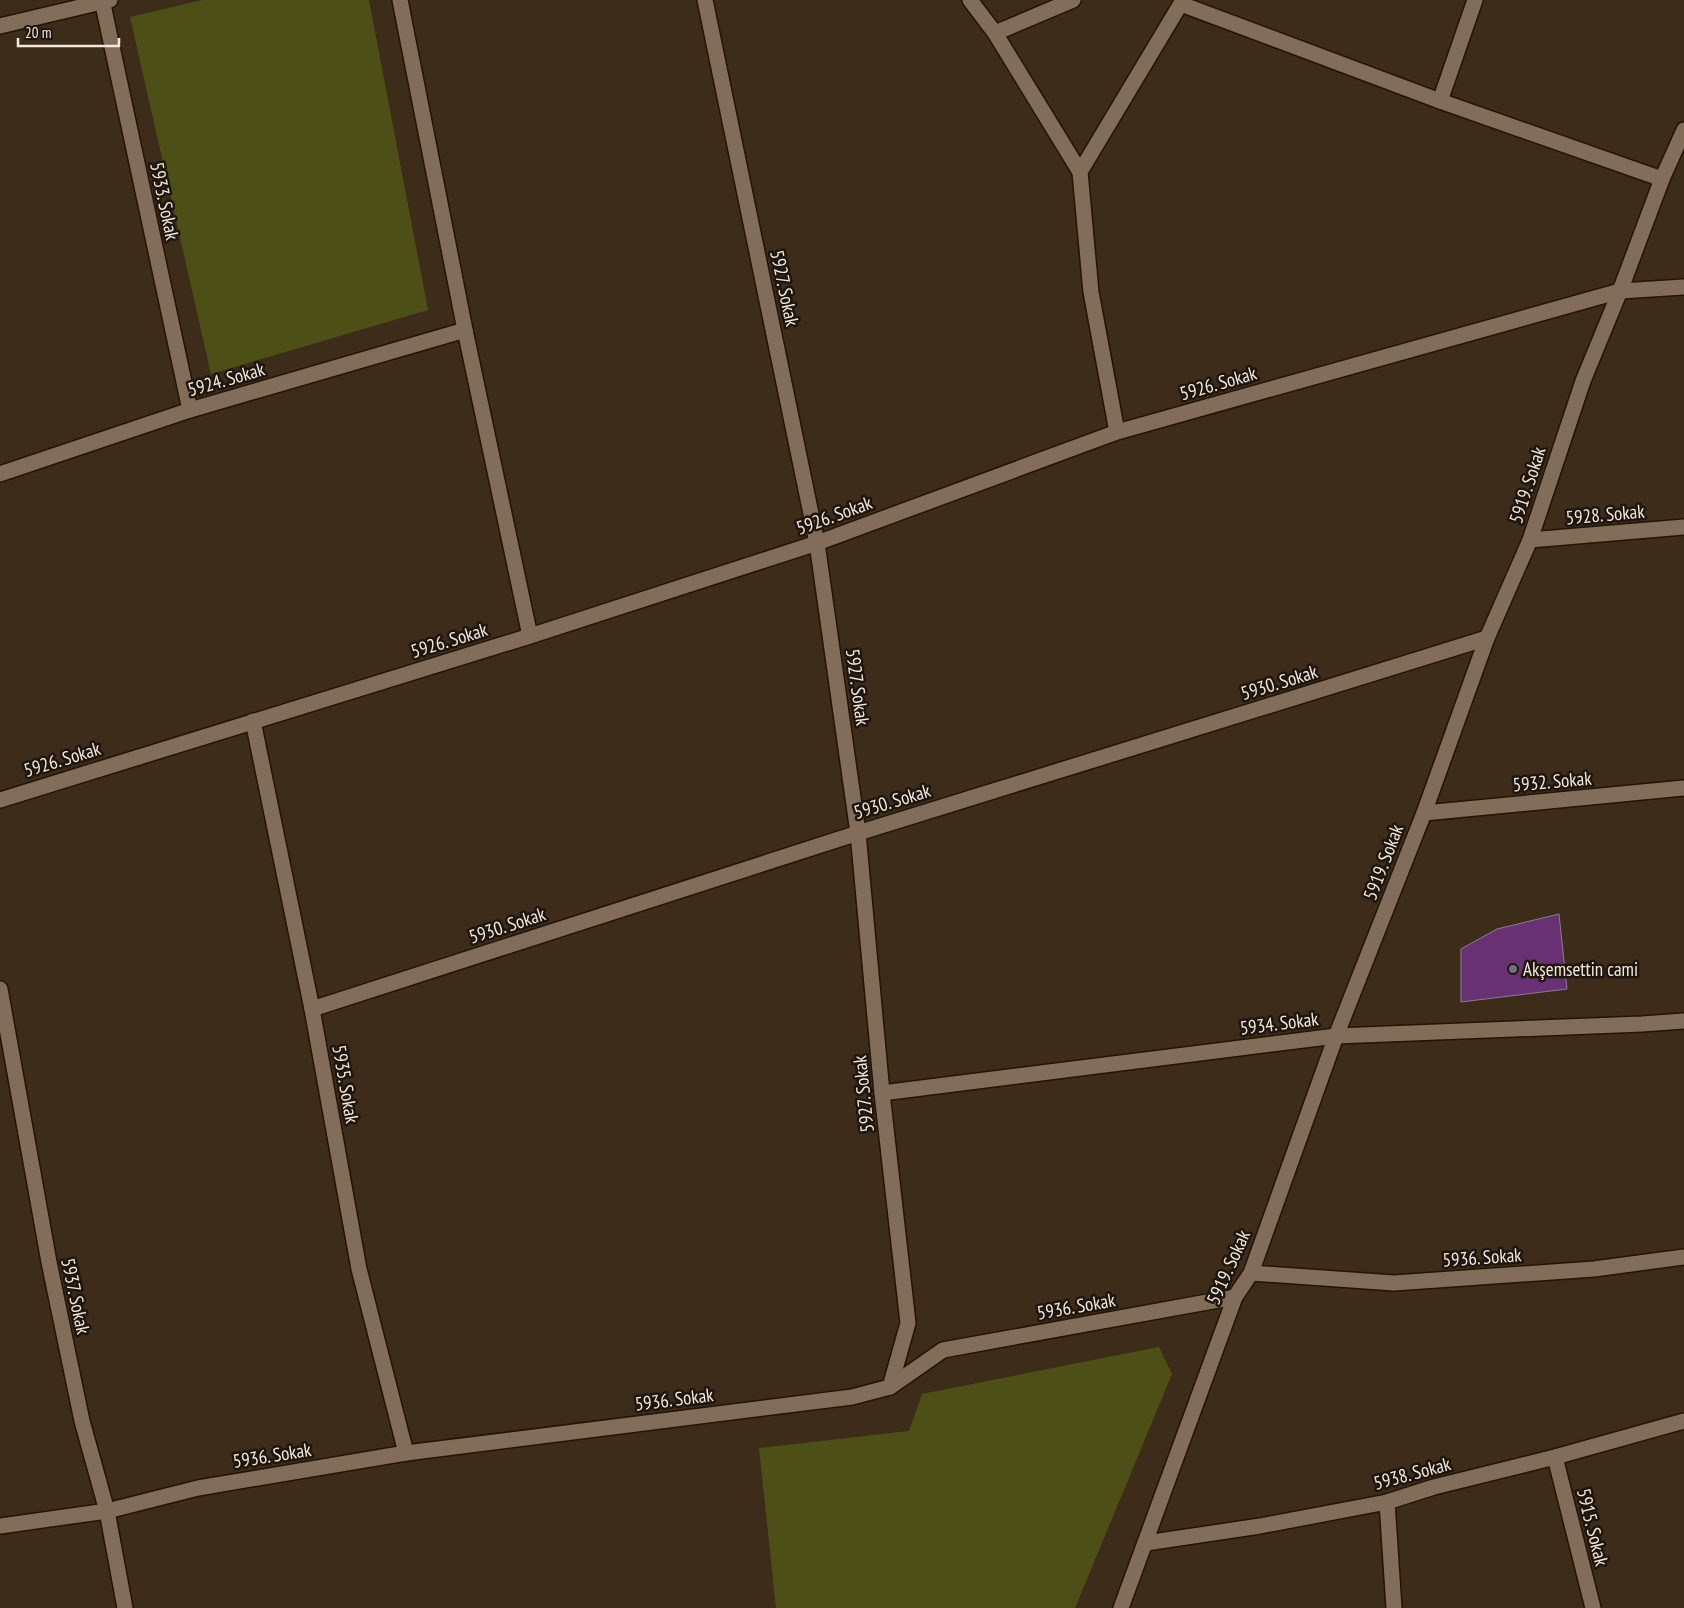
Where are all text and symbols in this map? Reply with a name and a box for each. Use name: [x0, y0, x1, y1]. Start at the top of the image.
scale bar: [18, 15, 119, 47]
text: 20 m: [25, 23, 51, 42]
street label: 5933. Sokak: [145, 160, 185, 243]
street label: 5927. Sokak: [765, 248, 805, 329]
street label: 5924. Sokak: [185, 356, 268, 401]
street label: 5926. Sokak: [1177, 360, 1260, 405]
street label: 5919. Sokak: [1503, 443, 1551, 526]
street label: 5926. Sokak: [793, 490, 876, 540]
street label: 5928. Sokak: [1565, 499, 1646, 529]
street label: 5926. Sokak: [408, 617, 491, 663]
street label: 5927. Sokak: [841, 647, 875, 728]
street label: 5930. Sokak: [1238, 659, 1321, 705]
street label: 5926. Sokak: [21, 736, 104, 782]
street label: 5932. Sokak: [1512, 766, 1593, 796]
street label: 5930. Sokak: [851, 778, 934, 824]
street label: 5919. Sokak: [1358, 820, 1409, 903]
street label: 5930. Sokak: [466, 901, 549, 949]
place label: Akşemsettin cami: [1523, 957, 1638, 981]
marker: Akşemsettin cami: [1507, 963, 1519, 975]
street label: 5934. Sokak: [1238, 1006, 1320, 1040]
street label: 5935. Sokak: [327, 1043, 365, 1126]
street label: 5927. Sokak: [847, 1054, 879, 1134]
street label: 5919. Sokak: [1201, 1225, 1255, 1308]
street label: 5936. Sokak: [1442, 1242, 1523, 1272]
street label: 5937. Sokak: [56, 1256, 96, 1337]
street label: 5936. Sokak: [1035, 1287, 1118, 1325]
street label: 5936. Sokak: [633, 1382, 715, 1416]
street label: 5936. Sokak: [231, 1437, 314, 1473]
street label: 5938. Sokak: [1371, 1451, 1454, 1495]
street label: 5915. Sokak: [1572, 1486, 1614, 1569]

